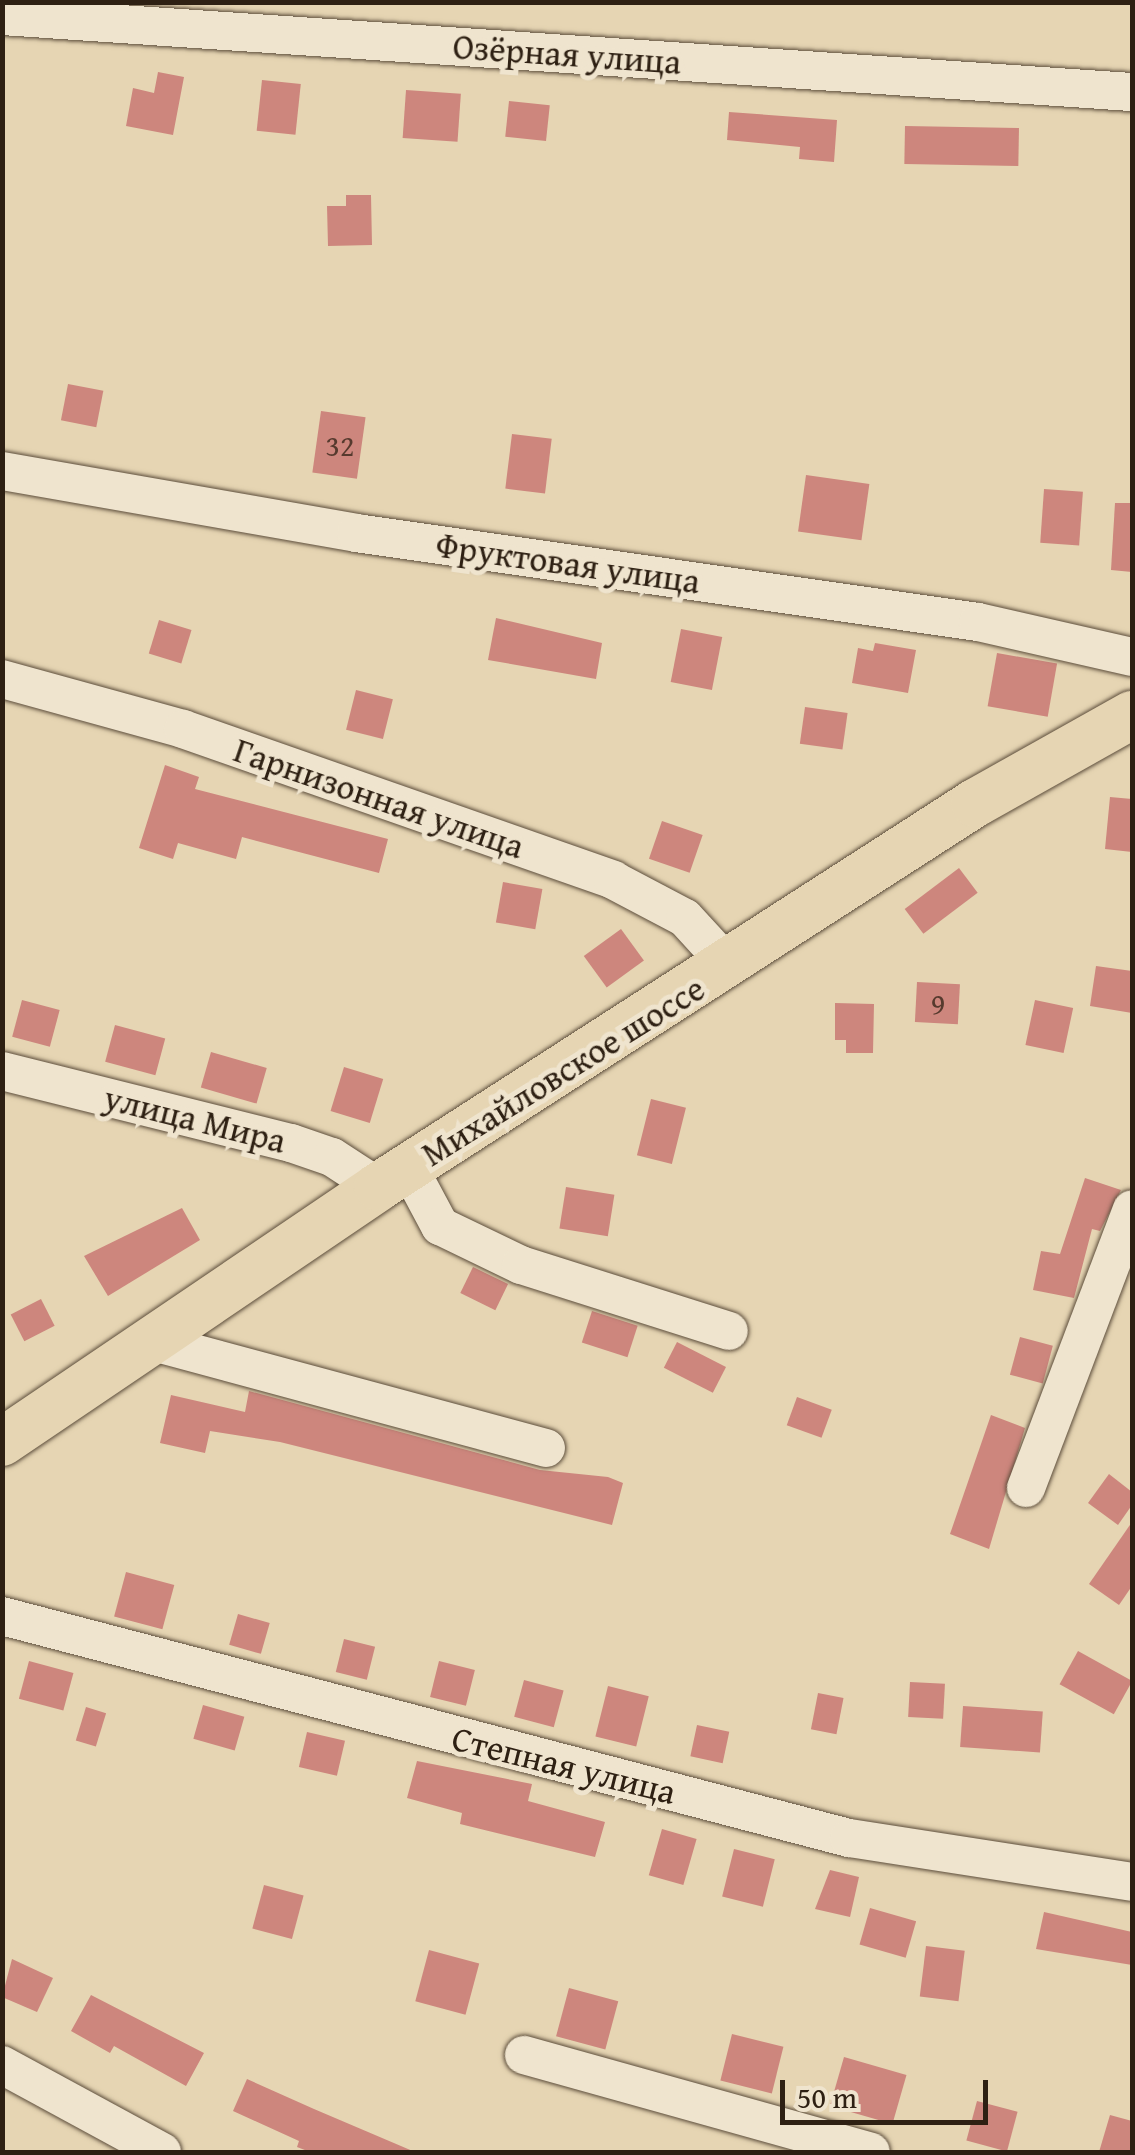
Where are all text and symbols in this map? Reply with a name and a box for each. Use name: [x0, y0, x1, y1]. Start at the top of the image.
street label: Озёрная улица: [452, 25, 682, 83]
house number: 32: [326, 427, 354, 463]
street label: Фруктовая улица: [433, 524, 703, 602]
street label: Гарнизонная улица: [229, 729, 529, 867]
street label: Михайловское шоссе: [414, 967, 712, 1175]
house number: 9: [931, 985, 945, 1021]
street label: улица Мира: [100, 1076, 290, 1162]
street label: Степная улица: [448, 1717, 680, 1813]
scale bar: [785, 2060, 992, 2122]
text: 50 m: [797, 2075, 857, 2119]

